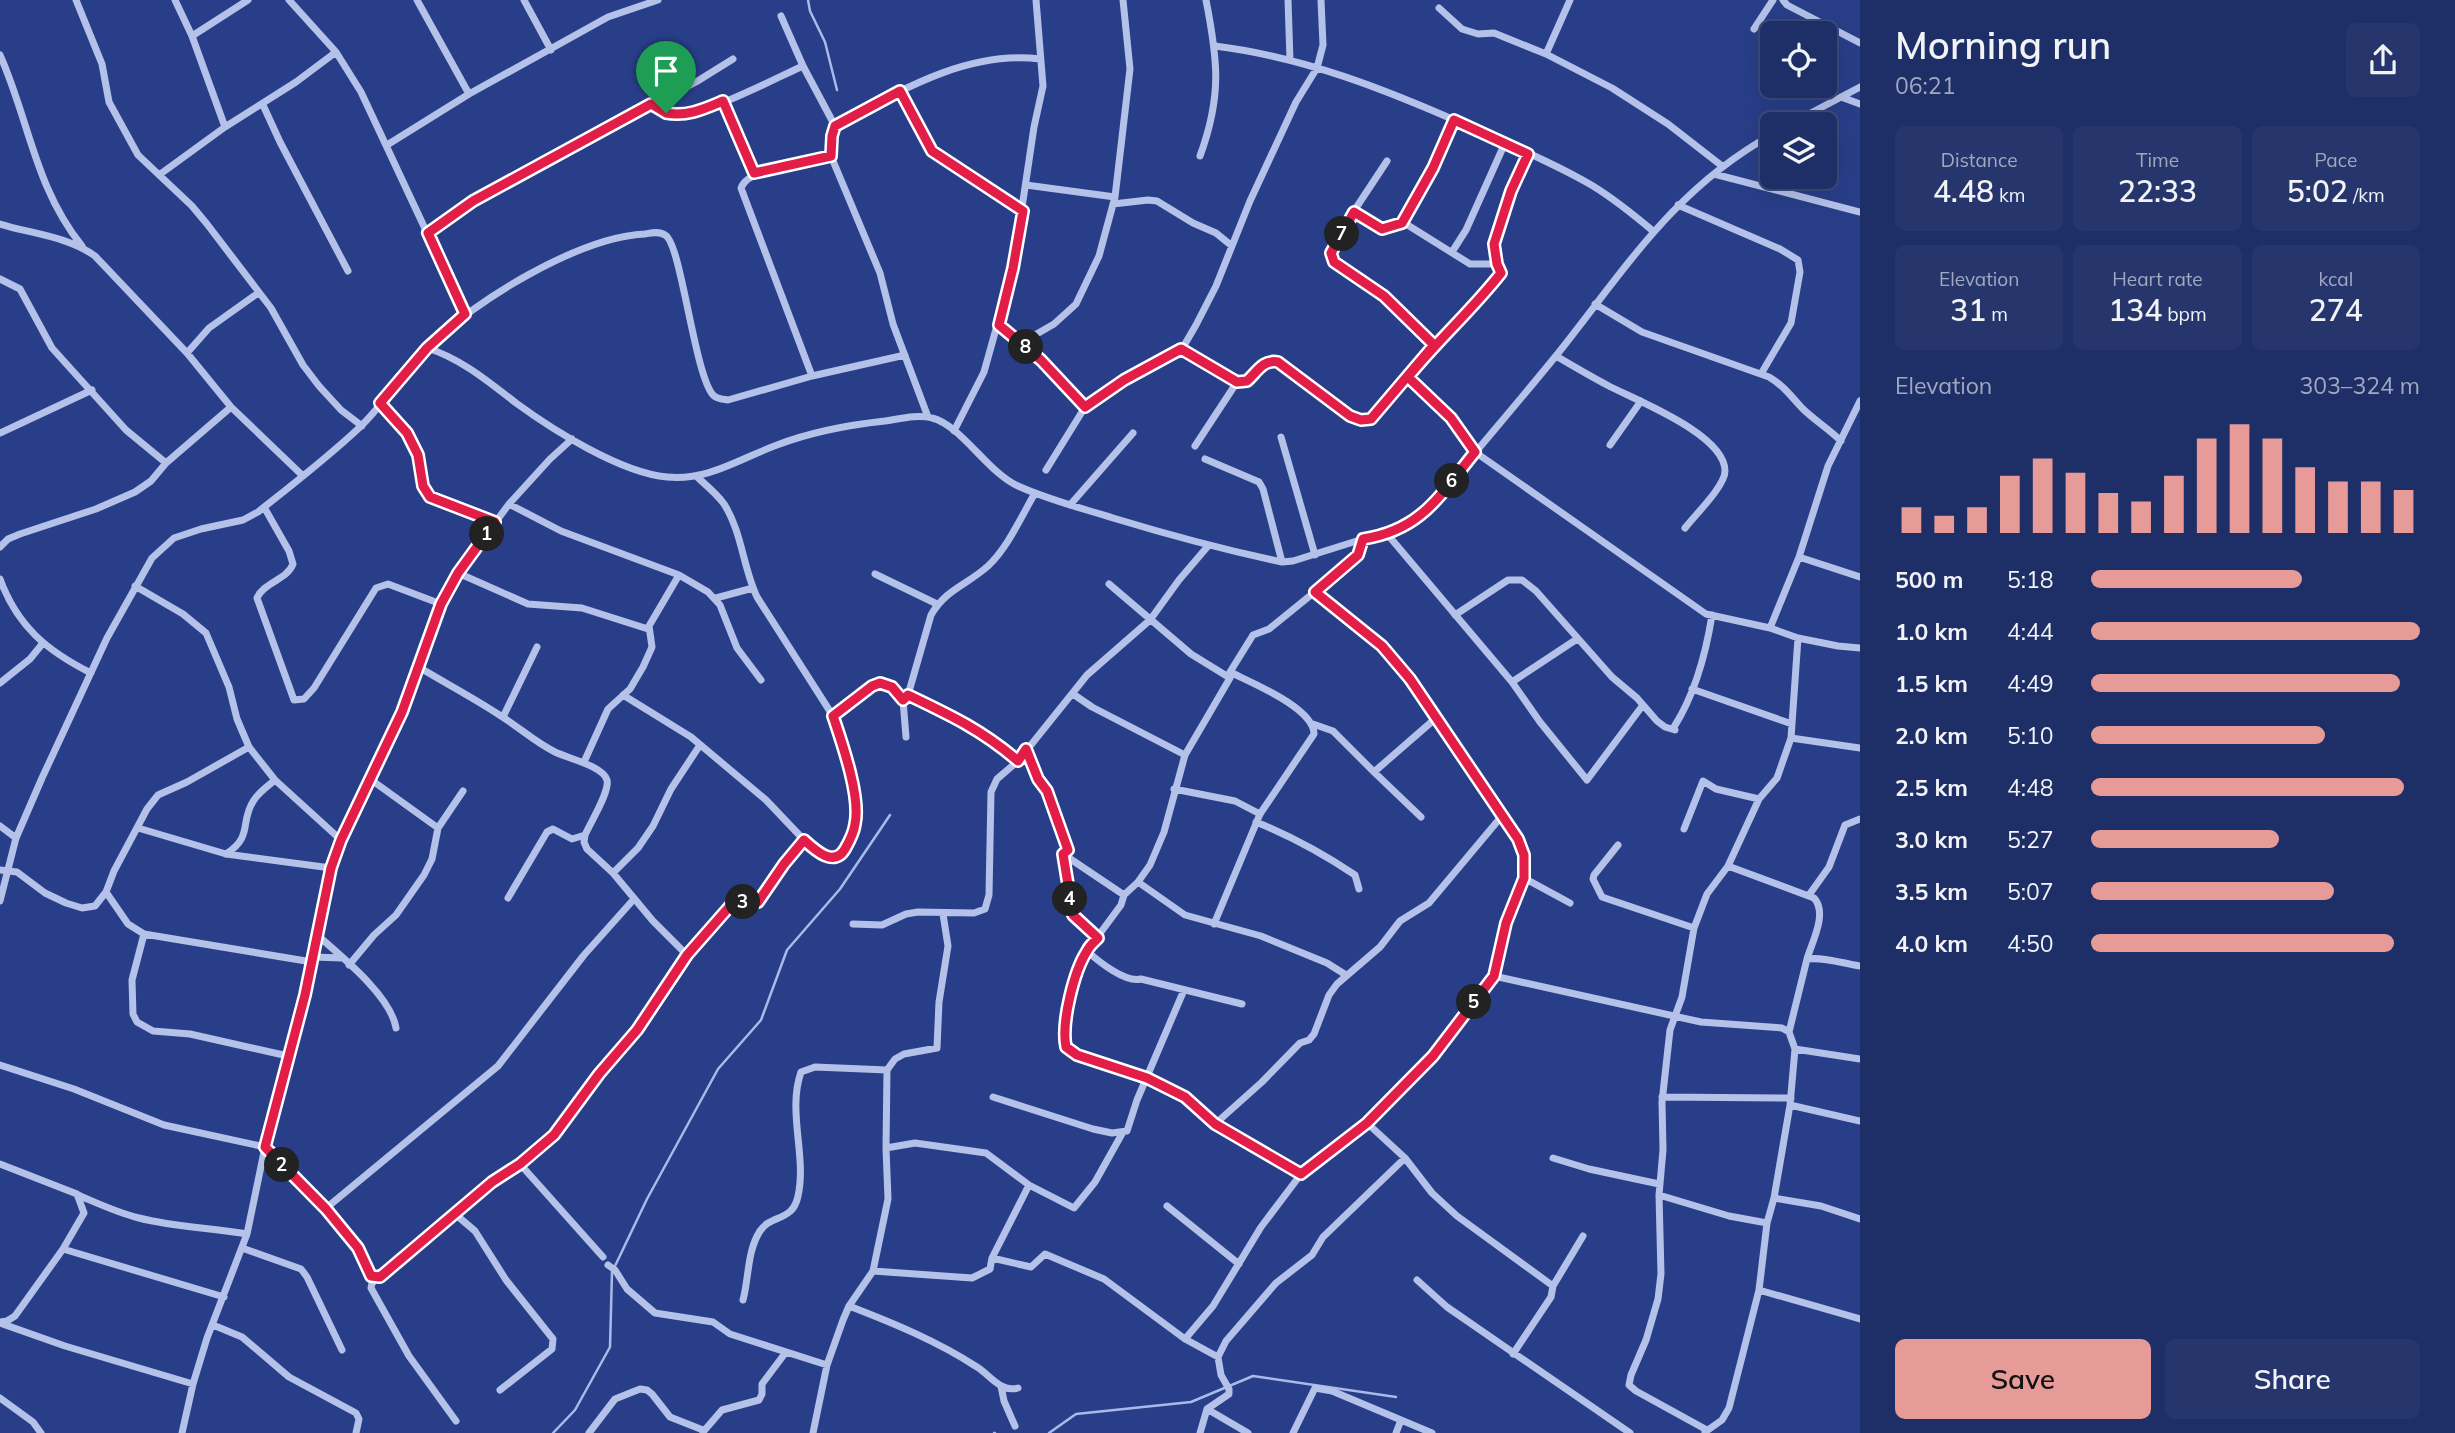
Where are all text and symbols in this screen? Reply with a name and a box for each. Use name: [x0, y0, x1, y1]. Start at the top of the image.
map controls: [1760, 21, 1837, 189]
button: locate: [1760, 21, 1837, 98]
text: Morning run: [1895, 21, 2111, 69]
button: share: [2346, 23, 2420, 97]
pin: [636, 41, 696, 113]
icon: arrive: [647, 52, 685, 90]
text: 06:21: [1895, 71, 1955, 100]
button: layers: [1760, 112, 1837, 189]
text: Distance: [1941, 148, 2018, 172]
text: Time: [2136, 148, 2179, 172]
text: Pace: [2314, 148, 2357, 172]
text: 4.48: [1933, 172, 1994, 210]
text: 22:33: [2118, 172, 2197, 210]
text: 5:02: [2287, 172, 2348, 210]
text: km: [1994, 183, 2025, 207]
text: /km: [2348, 183, 2385, 207]
pin: 7: [1324, 216, 1360, 252]
text: 7: [1336, 221, 1347, 245]
text: Elevation: [1939, 267, 2019, 291]
text: Heart rate: [2112, 267, 2203, 291]
text: kcal: [2318, 267, 2353, 291]
text: 31: [1950, 291, 1986, 329]
text: 134: [2108, 291, 2162, 329]
text: 274: [2309, 291, 2363, 329]
text: m: [1986, 302, 2008, 326]
text: bpm: [2162, 302, 2207, 326]
pin: 8: [1009, 330, 1044, 364]
text: 8: [1020, 334, 1031, 358]
text: Elevation: [1895, 371, 1992, 400]
text: 303–324 m: [2299, 371, 2420, 400]
pin: 6: [1434, 463, 1470, 498]
text: 6: [1446, 468, 1457, 492]
pin: 1: [470, 516, 504, 552]
text: 1: [481, 521, 492, 545]
text: 500 m: [1895, 565, 1963, 594]
text: 5:18: [2007, 565, 2054, 594]
text: 1.0 km: [1895, 617, 1968, 646]
text: 4:44: [2007, 617, 2054, 646]
text: 1.5 km: [1895, 669, 1968, 698]
text: 4:49: [2007, 669, 2054, 698]
text: 2.0 km: [1895, 721, 1968, 750]
text: 5:10: [2007, 721, 2054, 750]
text: 2.5 km: [1895, 773, 1968, 802]
text: 4:48: [2007, 773, 2054, 802]
text: 3.0 km: [1895, 825, 1968, 854]
text: 5:27: [2007, 825, 2054, 854]
text: 3.5 km: [1895, 877, 1968, 906]
text: 5:07: [2007, 877, 2054, 906]
pin: 4: [1052, 881, 1088, 916]
pin: 3: [726, 884, 760, 920]
text: 4: [1064, 886, 1075, 910]
text: 3: [737, 889, 748, 913]
text: 4.0 km: [1895, 929, 1968, 958]
text: 4:50: [2007, 929, 2054, 958]
pin: 5: [1456, 984, 1492, 1020]
text: 5: [1468, 989, 1479, 1013]
pin: 2: [264, 1148, 300, 1182]
text: 2: [276, 1152, 287, 1176]
button: Save: [1895, 1339, 2151, 1419]
button: Share: [2165, 1339, 2420, 1419]

